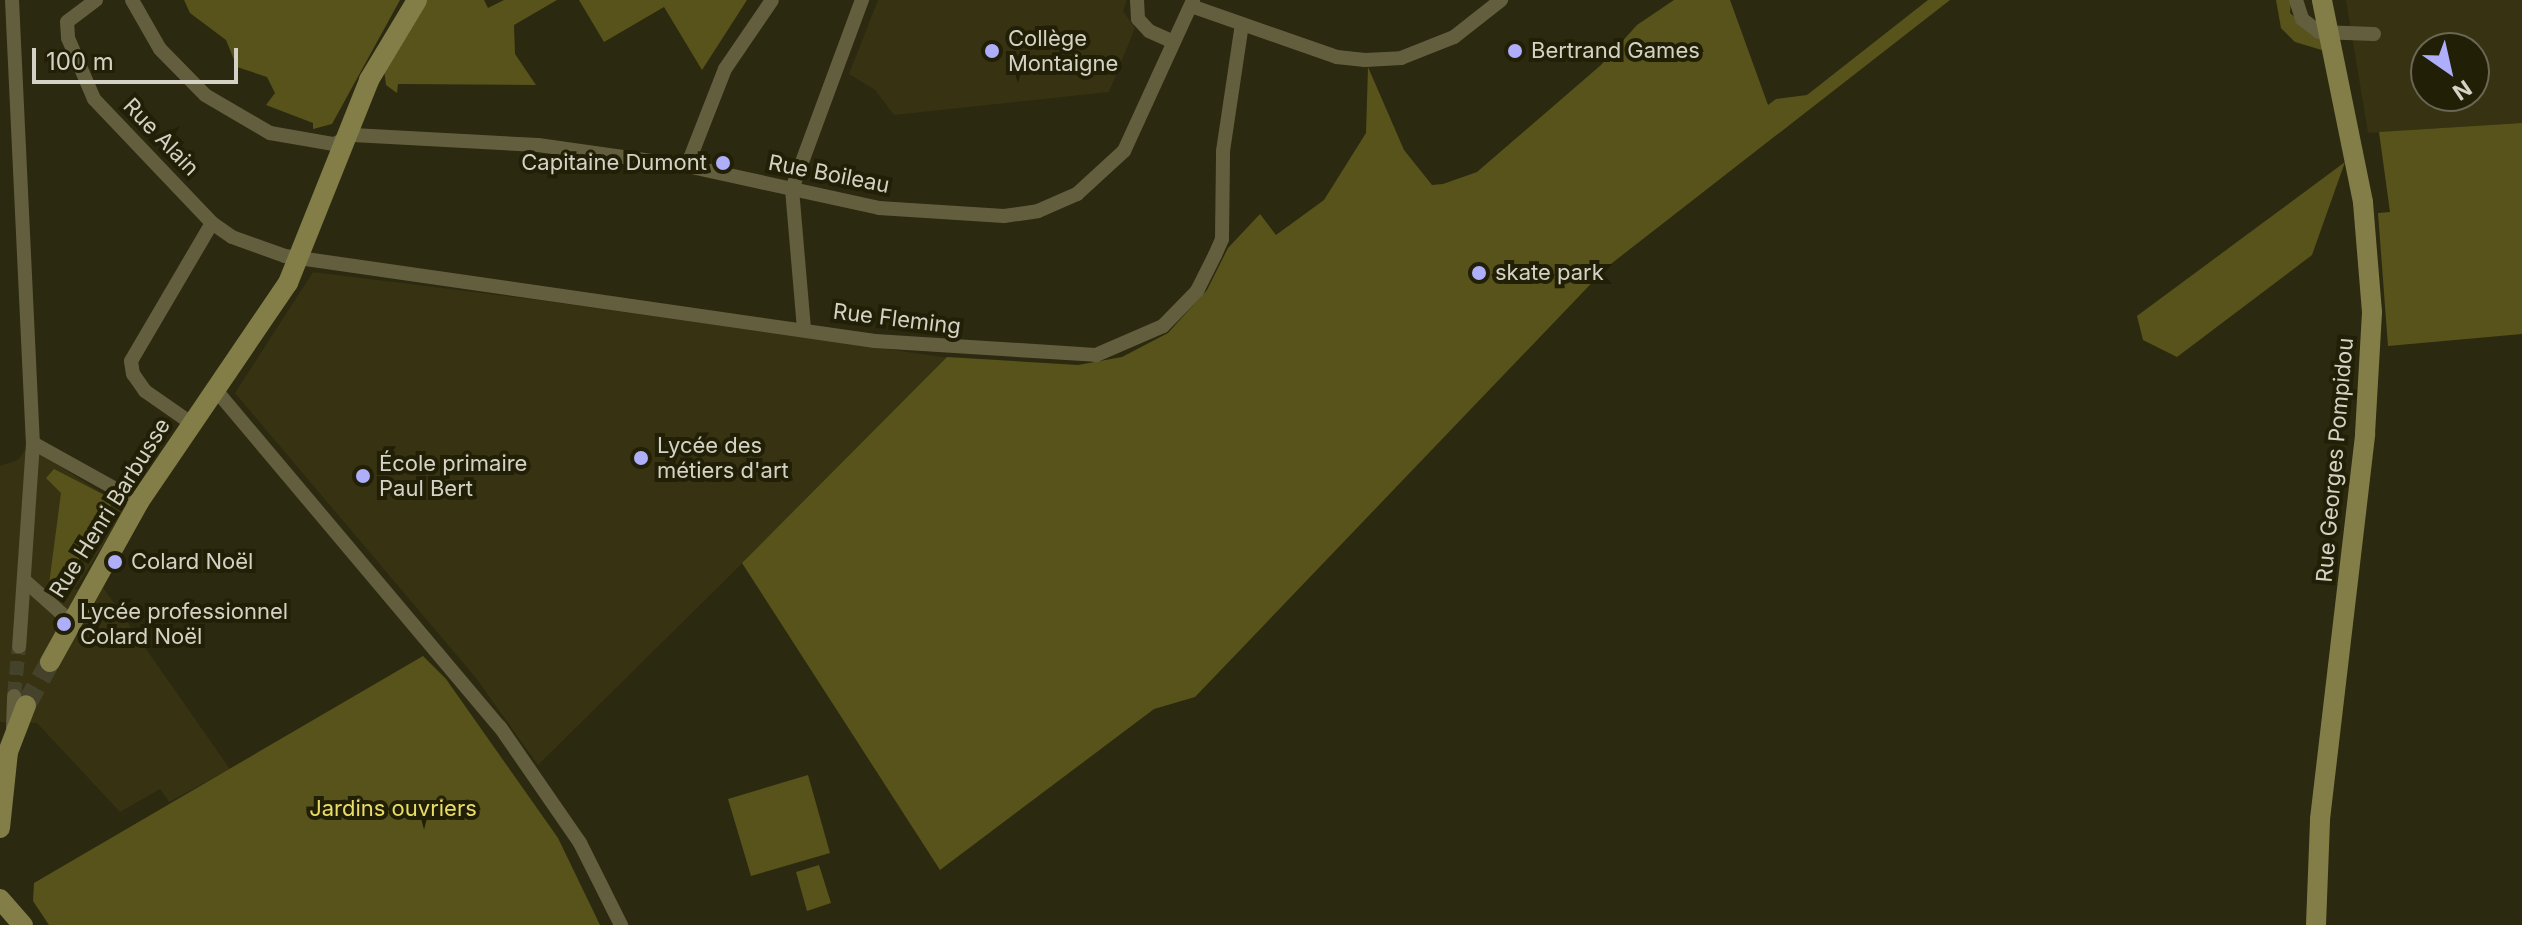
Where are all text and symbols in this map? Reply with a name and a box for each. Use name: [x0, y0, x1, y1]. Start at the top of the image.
place label: Collège Montaigne: [1008, 25, 1118, 76]
scale bar: [36, 32, 242, 82]
north arrow: [2410, 32, 2490, 112]
place label: Bertrand Games: [1531, 38, 1700, 64]
marker: Collège Montaigne: [983, 42, 1001, 60]
marker: Bertrand Games: [1506, 42, 1524, 60]
text: 100 m: [46, 47, 114, 76]
text: N: [2448, 75, 2477, 106]
street label: Rue Alain: [118, 93, 204, 181]
street label: Rue Boileau: [766, 149, 892, 199]
place label: Capitaine Dumont: [521, 150, 707, 176]
marker: Capitaine Dumont: [714, 154, 732, 172]
place label: skate park: [1495, 260, 1604, 286]
marker: skate park: [1470, 264, 1488, 282]
street label: Rue Fleming: [832, 298, 962, 340]
street label: Rue Georges Pompidou: [2311, 337, 2359, 583]
street label: Rue Henri Barbusse: [44, 413, 176, 603]
place label: Lycée des métiers d'art: [657, 432, 789, 484]
marker: Lycée des métiers d'art: [632, 449, 650, 467]
place label: École primaire Paul Bert: [379, 450, 527, 502]
marker: École primaire Paul Bert: [354, 467, 372, 485]
place label: Colard Noël: [131, 549, 253, 575]
marker: Colard Noël: [106, 553, 124, 571]
place label: Lycée professionnel Colard Noël: [80, 598, 288, 650]
marker: Lycée professionnel Colard Noël: [55, 615, 73, 633]
park label: Jardins ouvriers: [309, 796, 477, 822]

